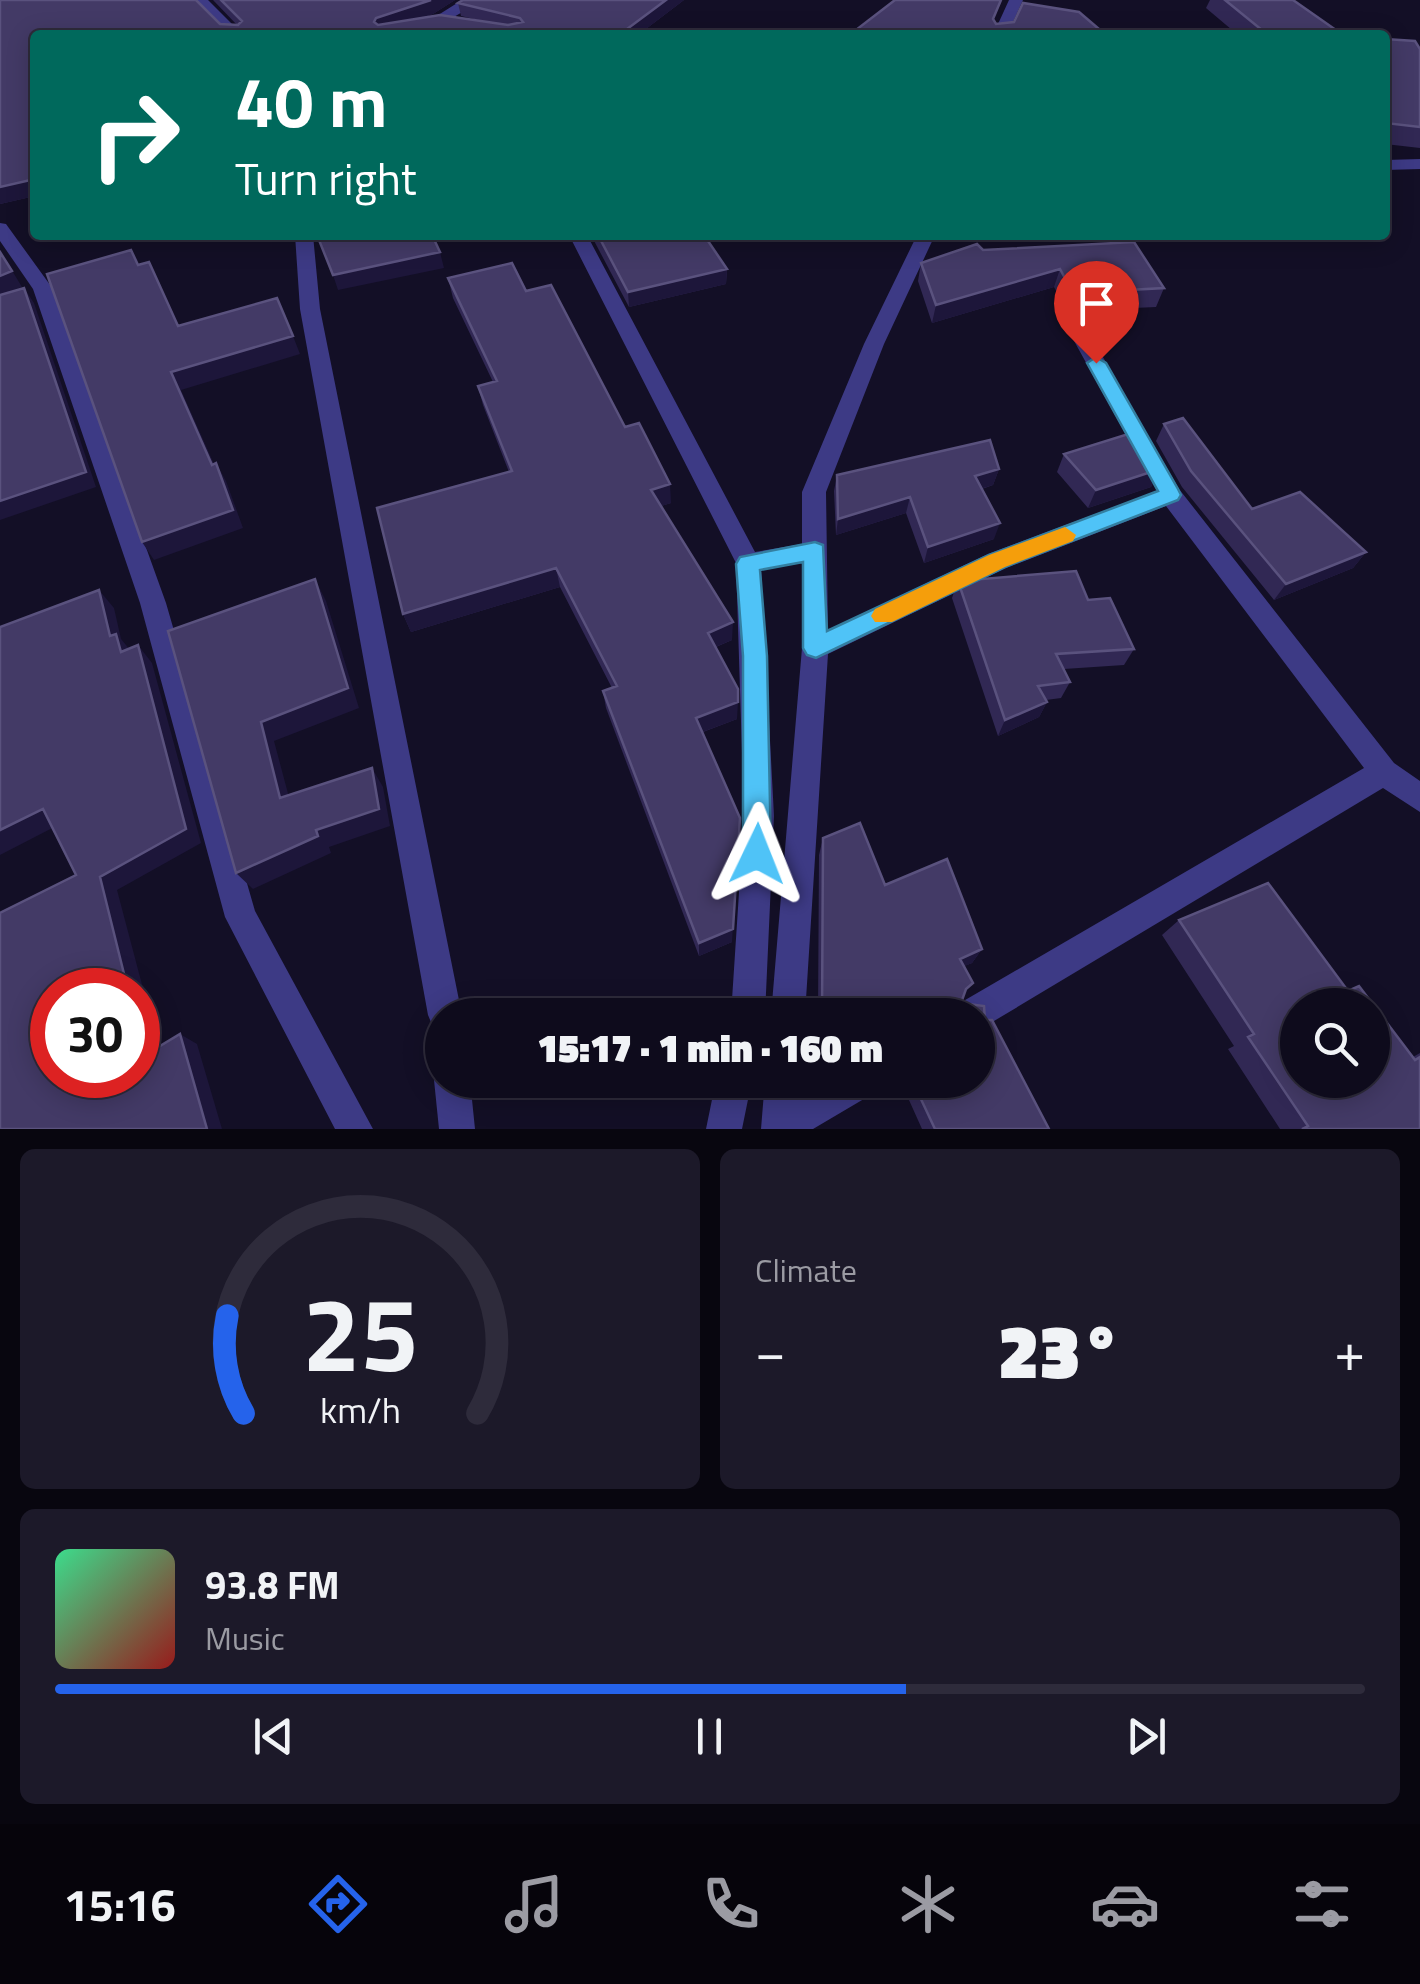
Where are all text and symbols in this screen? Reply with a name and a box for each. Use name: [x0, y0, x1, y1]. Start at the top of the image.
text: 40 m: [235, 48, 388, 154]
icon: right: [70, 70, 200, 200]
text: Turn right: [235, 144, 417, 212]
pin: [1054, 261, 1139, 364]
icon: arrive: [1069, 276, 1124, 331]
position arrow: [705, 802, 809, 906]
speed limit sign: 30: [30, 968, 160, 1098]
map controls: [1280, 988, 1390, 1098]
button: search: [1280, 988, 1390, 1098]
text: 15:17 · 1 min · 160 m: [537, 1019, 883, 1077]
text: Climate: [755, 1246, 857, 1294]
text: 25: [302, 1253, 418, 1411]
text: 23°: [998, 1293, 1122, 1407]
text: −: [755, 1309, 786, 1392]
text: +: [1334, 1309, 1365, 1392]
text: km/h: [320, 1382, 400, 1437]
text: 93.8 FM: [205, 1556, 340, 1614]
text: Music: [205, 1614, 285, 1662]
icon: previous: [246, 1709, 301, 1764]
icon: pause: [682, 1709, 737, 1764]
icon: next: [1119, 1709, 1174, 1764]
icon: directions: [303, 1869, 373, 1939]
icon: music: [499, 1869, 569, 1939]
icon: phone: [696, 1869, 766, 1939]
icon: climate: [893, 1869, 963, 1939]
icon: car: [1090, 1869, 1160, 1939]
icon: filters: [1287, 1869, 1357, 1939]
text: 15:16: [63, 1870, 176, 1938]

